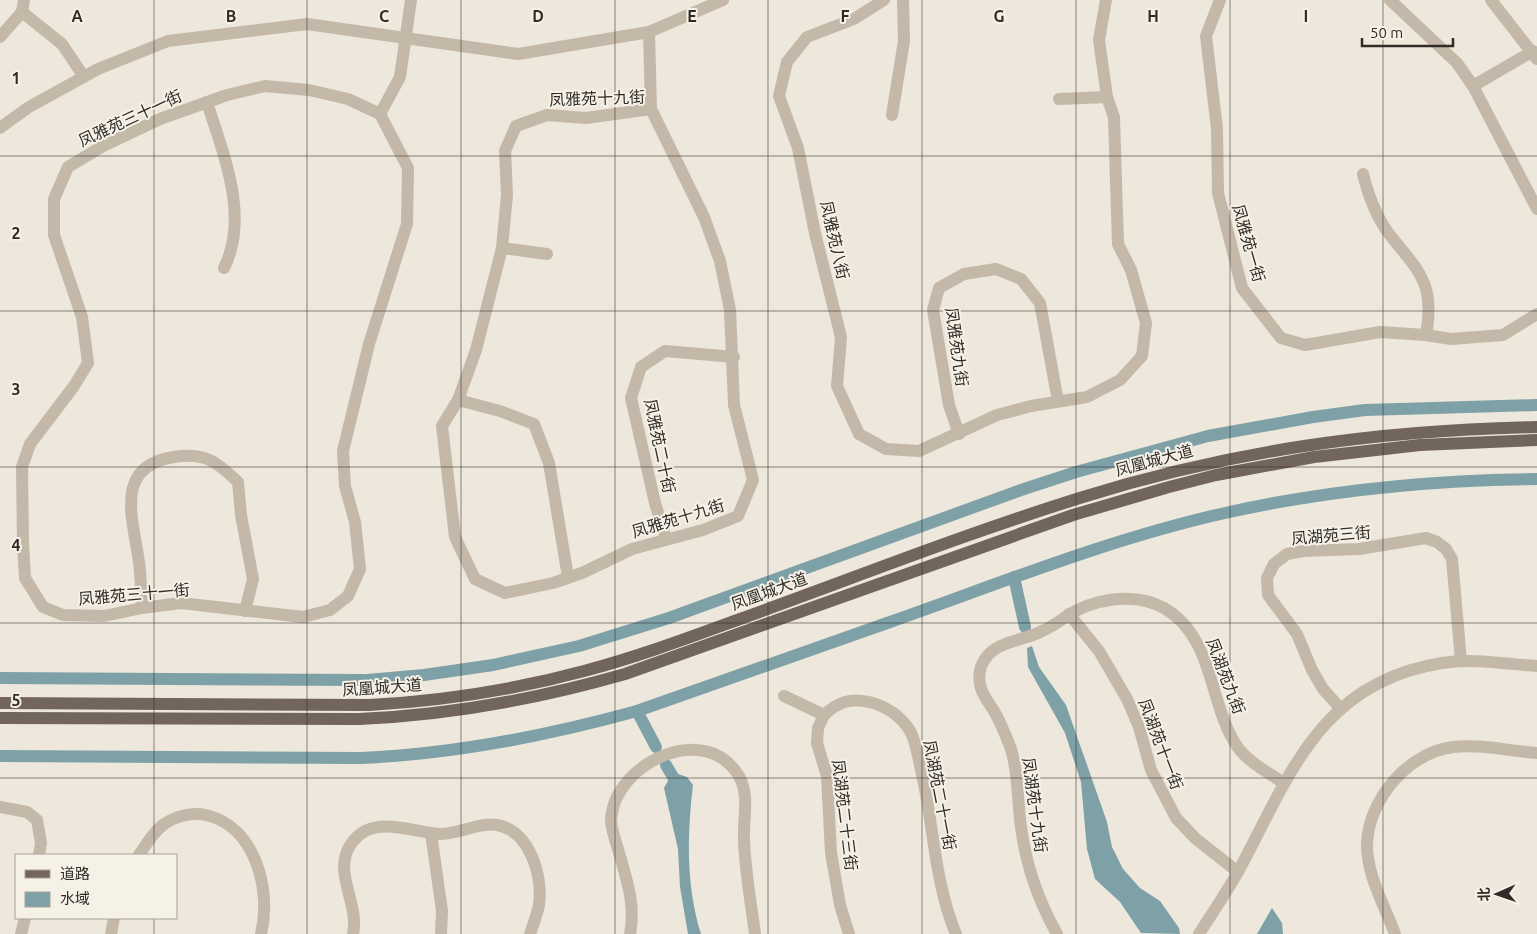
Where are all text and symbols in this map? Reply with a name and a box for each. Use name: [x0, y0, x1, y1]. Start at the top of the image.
text: A: [71, 7, 83, 25]
text: B: [226, 7, 236, 25]
text: C: [379, 7, 389, 25]
text: D: [532, 7, 544, 25]
text: E: [687, 7, 697, 25]
text: F: [841, 7, 850, 25]
text: G: [993, 7, 1005, 25]
text: H: [1147, 7, 1159, 25]
text: I: [1304, 7, 1308, 25]
scale bar: [1362, 15, 1453, 47]
text: 50 m: [1370, 24, 1403, 41]
text: 1: [11, 69, 21, 87]
street label: 凤雅苑三十一街: [75, 86, 185, 150]
street label: 凤雅苑十九街: [549, 87, 645, 109]
street label: 凤雅苑八街: [817, 199, 853, 281]
street label: 凤雅苑一街: [1229, 202, 1269, 284]
text: 2: [11, 224, 21, 242]
street label: 凤雅苑九街: [943, 306, 971, 388]
text: 3: [11, 380, 21, 398]
street label: 凤雅苑二十街: [641, 397, 679, 495]
street label: 凤凰城大道: [1113, 441, 1195, 479]
street label: 凤雅苑十九街: [629, 495, 727, 541]
street label: 凤湖苑三街: [1290, 523, 1372, 547]
text: 4: [11, 536, 21, 554]
street label: 凤凰城大道: [728, 569, 810, 613]
street label: 凤雅苑三十一街: [77, 580, 191, 608]
street label: 凤湖苑九街: [1203, 635, 1249, 717]
street label: 凤凰城大道: [341, 675, 423, 699]
text: 5: [11, 691, 21, 709]
street label: 凤湖苑十一街: [1135, 696, 1187, 792]
street label: 凤湖苑二十一街: [920, 738, 960, 852]
street label: 凤湖苑十九街: [1019, 756, 1051, 854]
street label: 凤湖苑二十三街: [829, 758, 861, 872]
legend: [15, 854, 178, 919]
text: 道路: [60, 865, 90, 882]
north arrow: [1472, 869, 1522, 919]
text: 北: [1476, 887, 1492, 902]
text: 水域: [60, 890, 90, 907]

